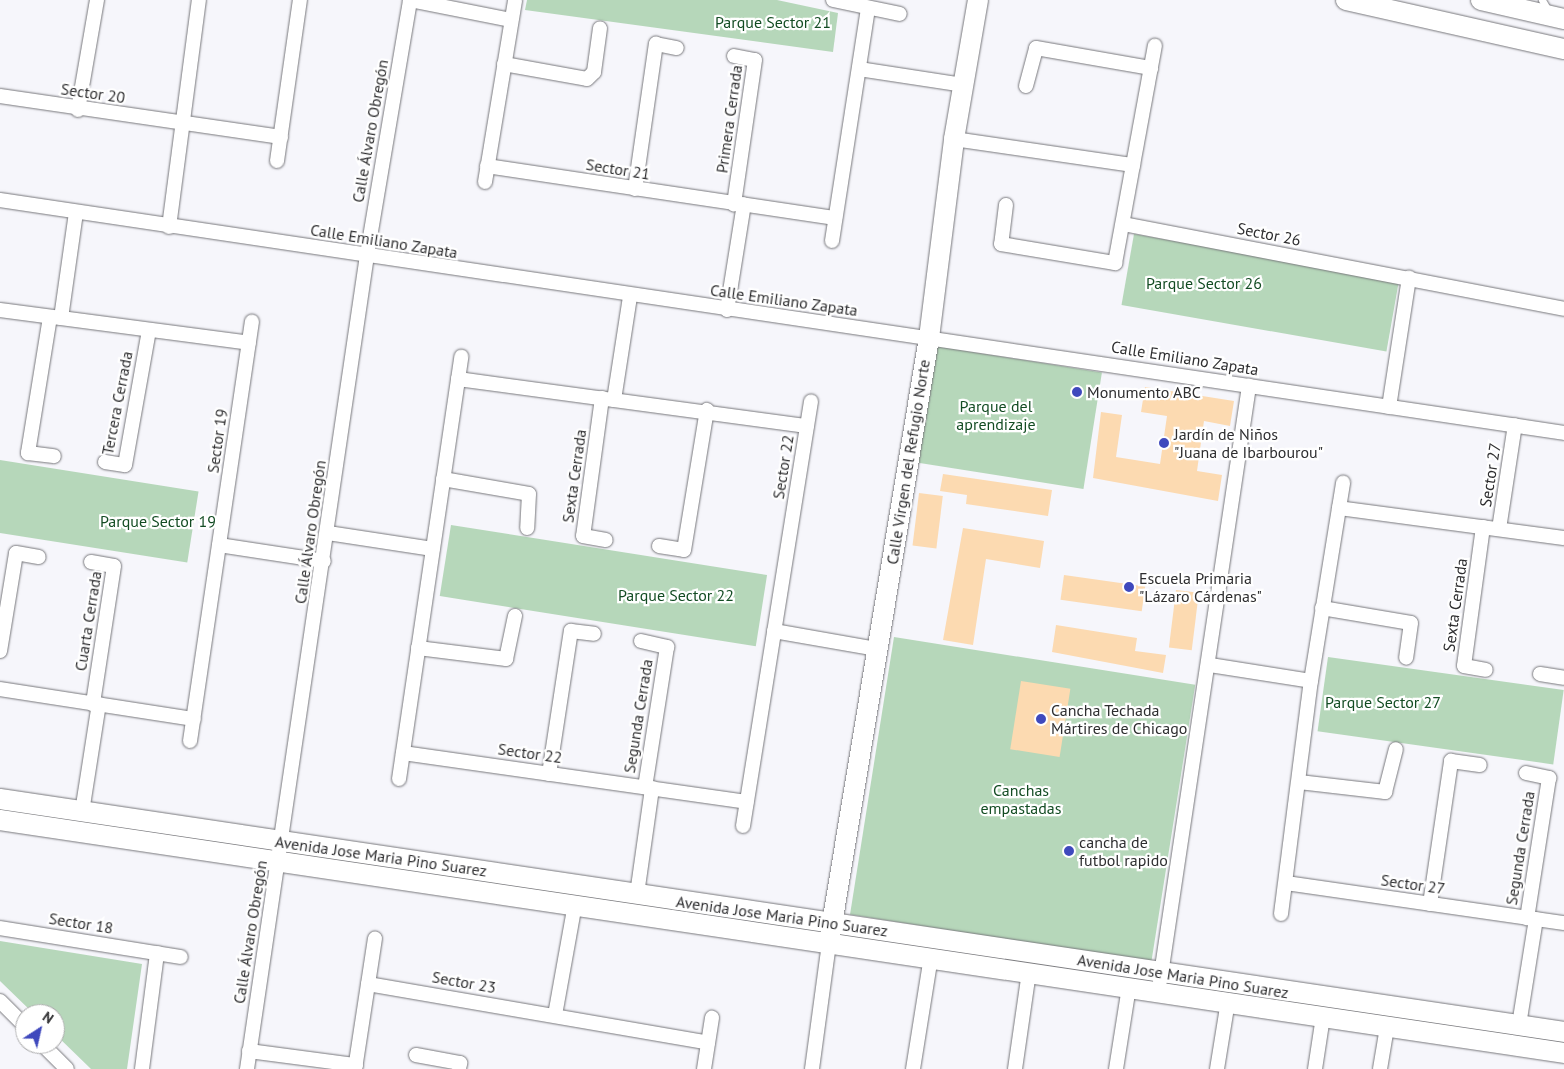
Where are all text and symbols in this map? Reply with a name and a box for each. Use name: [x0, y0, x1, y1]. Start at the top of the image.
park label: Parque Sector 21: [715, 12, 831, 32]
street label: Calle Álvaro Obregón: [348, 58, 392, 204]
street label: Primera Cerrada: [712, 64, 746, 174]
street label: Sector 20: [60, 79, 126, 107]
street label: Sector 21: [585, 154, 651, 184]
street label: Sector 26: [1235, 218, 1303, 250]
street label: Calle Emiliano Zapata: [309, 220, 459, 262]
park label: Parque Sector 26: [1146, 273, 1262, 293]
street label: Calle Emiliano Zapata: [709, 280, 859, 320]
street label: Calle Emiliano Zapata: [1110, 337, 1260, 379]
street label: Tercera Cerrada: [98, 350, 136, 456]
street label: Calle Virgen del Refugio Norte: [882, 358, 934, 566]
place label: Monumento ABC: [1087, 382, 1201, 402]
marker: Monumento ABC: [1071, 386, 1083, 398]
park label: Parque del aprendizaje: [956, 396, 1036, 434]
street label: Sector 19: [203, 408, 231, 474]
place label: Jardín de Niños "Juana de Ibarbourou": [1174, 424, 1323, 462]
street label: Sexta Cerrada: [558, 428, 590, 524]
street label: Sector 22: [768, 434, 798, 500]
marker: Jardín de Niños "Juana de Ibarbourou": [1158, 437, 1170, 449]
street label: Sector 27: [1475, 442, 1505, 508]
street label: Calle Álvaro Obregón: [290, 459, 330, 605]
park label: Parque Sector 19: [100, 511, 216, 531]
street label: Sexta Cerrada: [1439, 557, 1471, 653]
place label: Escuela Primaria "Lázaro Cárdenas": [1139, 568, 1262, 606]
street label: Cuarta Cerrada: [71, 570, 105, 672]
marker: Escuela Primaria "Lázaro Cárdenas": [1123, 581, 1135, 593]
park label: Parque Sector 22: [618, 585, 734, 605]
street label: Segunda Cerrada: [620, 658, 656, 774]
park label: Parque Sector 27: [1325, 692, 1441, 712]
place label: Cancha Techada Mártires de Chicago: [1051, 700, 1187, 738]
marker: Cancha Techada Mártires de Chicago: [1035, 713, 1047, 725]
street label: Sector 22: [497, 739, 563, 767]
park label: Canchas empastadas: [980, 780, 1062, 818]
street label: Segunda Cerrada: [1502, 790, 1538, 906]
street label: Avenida Jose Maria Pino Suarez: [274, 832, 488, 880]
place label: cancha de futbol rapido: [1079, 832, 1168, 870]
marker: cancha de futbol rapido: [1063, 845, 1075, 857]
street label: Calle Álvaro Obregón: [229, 859, 271, 1005]
street label: Sector 27: [1380, 870, 1446, 898]
street label: Avenida Jose Maria Pino Suarez: [675, 892, 889, 940]
street label: Sector 18: [48, 908, 114, 938]
street label: Avenida Jose Maria Pino Suarez: [1076, 950, 1290, 1002]
street label: Sector 23: [431, 967, 497, 997]
north arrow: [15, 1004, 65, 1054]
text: N: [39, 1008, 57, 1028]

